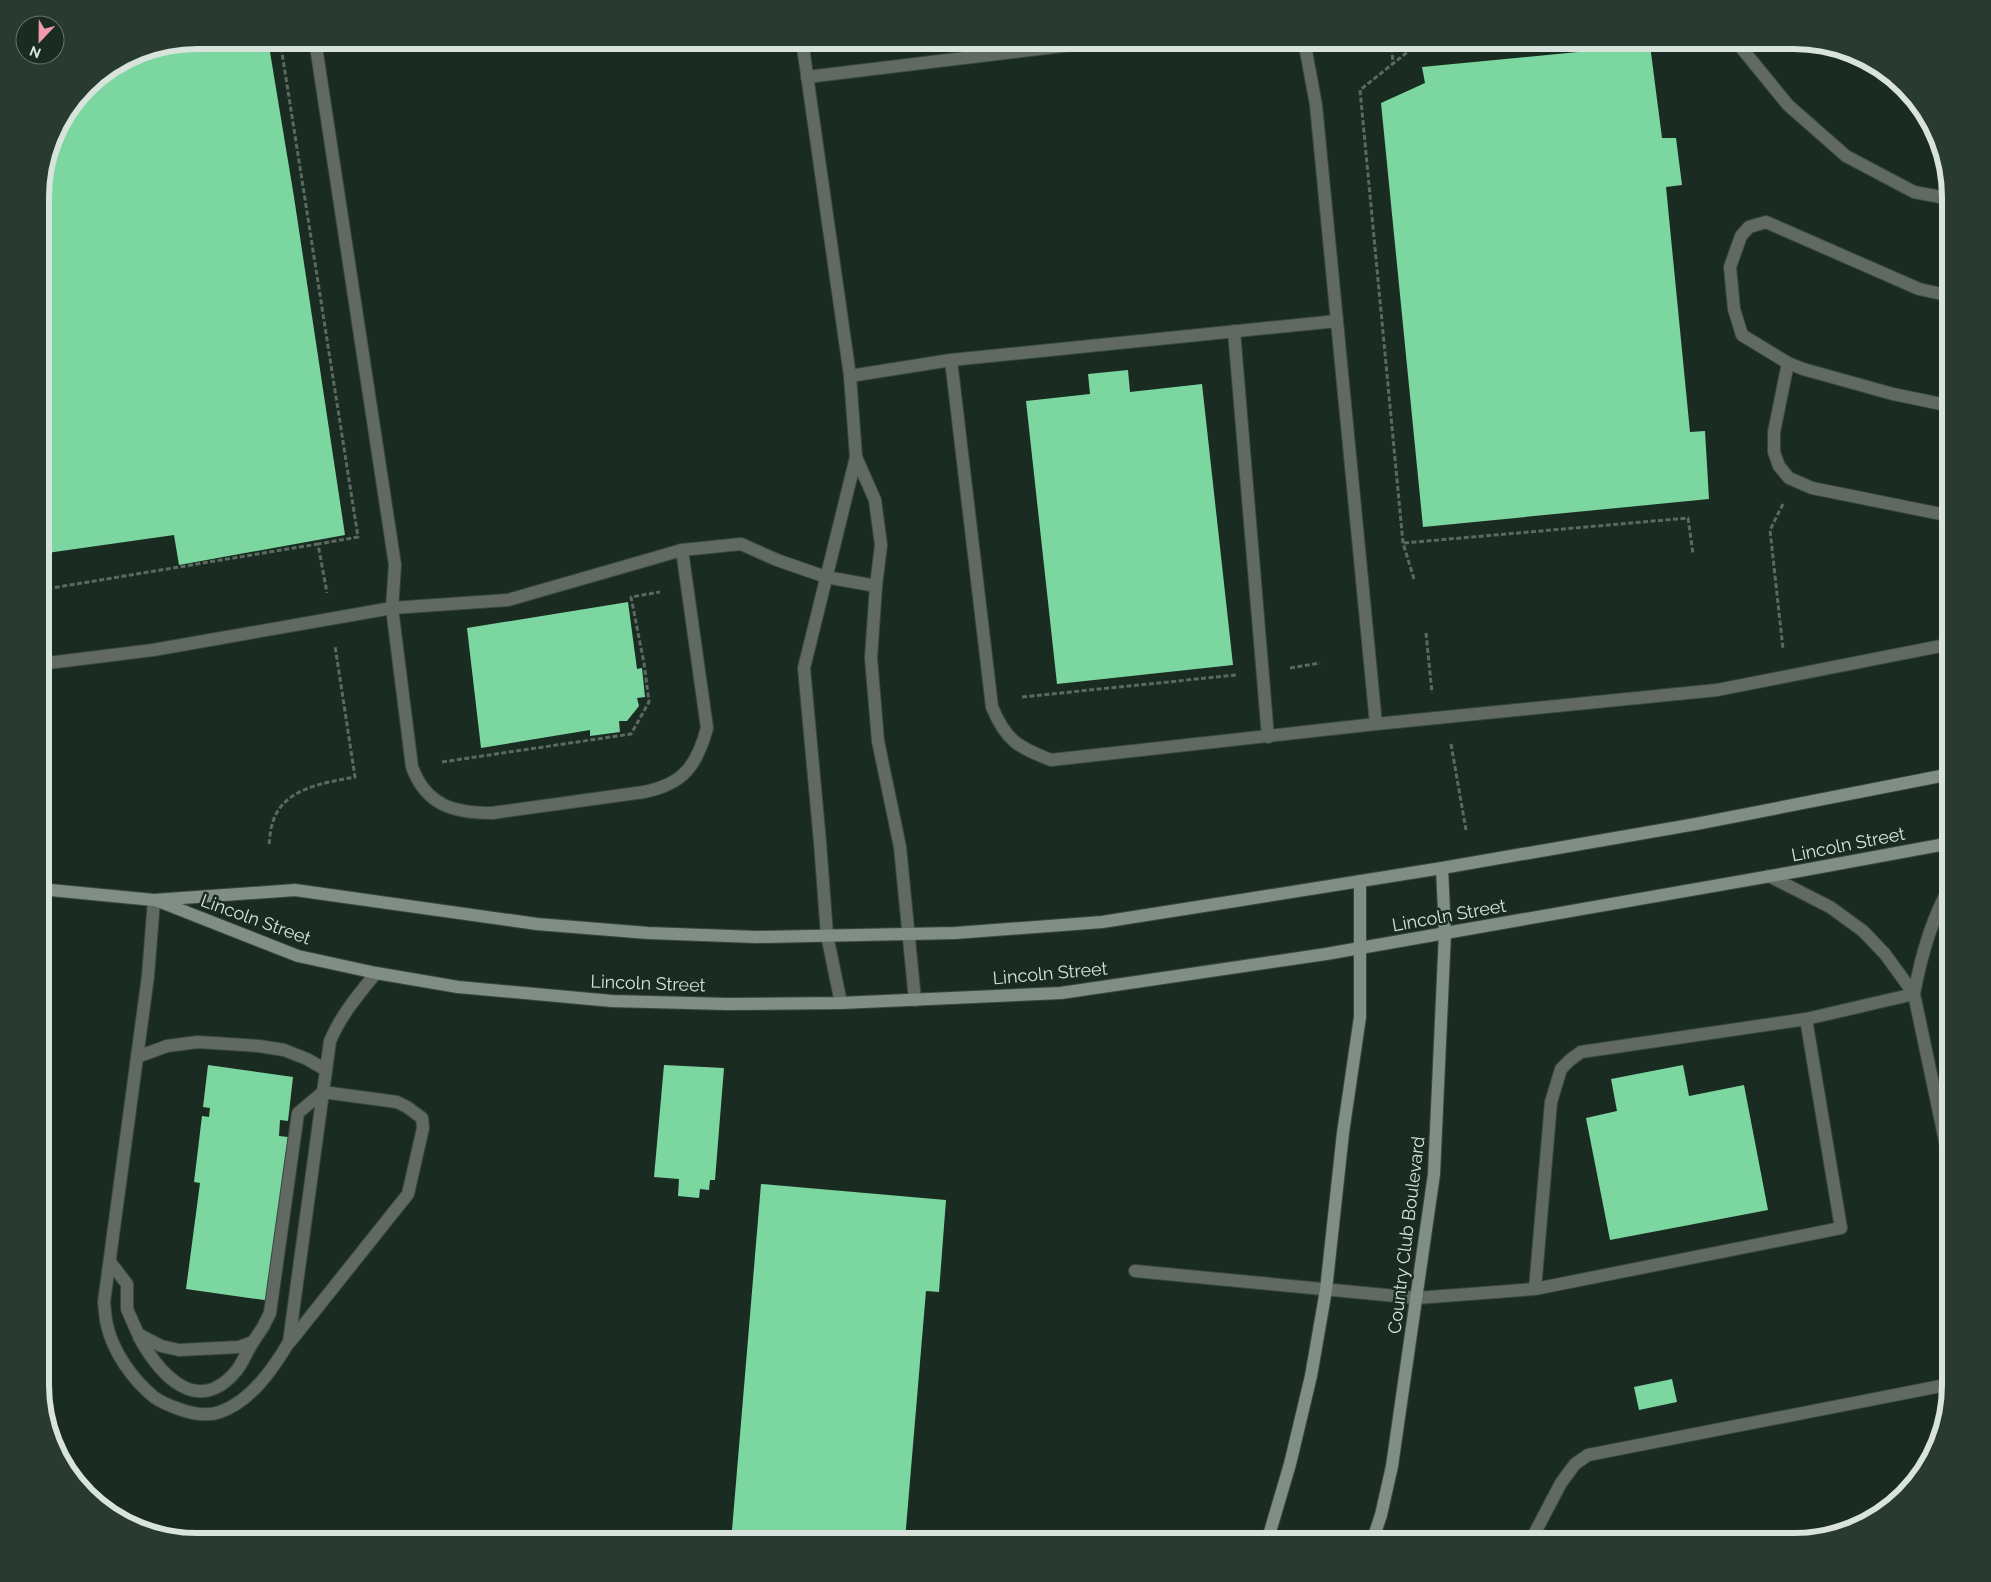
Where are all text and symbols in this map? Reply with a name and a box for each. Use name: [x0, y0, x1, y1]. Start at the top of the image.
north arrow: [15, 15, 65, 65]
text: N: [27, 43, 43, 61]
street label: Lincoln Street: [1789, 823, 1907, 865]
street label: Lincoln Street: [198, 889, 314, 949]
street label: Lincoln Street: [1390, 895, 1508, 935]
street label: Lincoln Street: [992, 958, 1108, 988]
street label: Lincoln Street: [590, 970, 706, 996]
street label: Country Club Boulevard: [1383, 1135, 1429, 1335]

